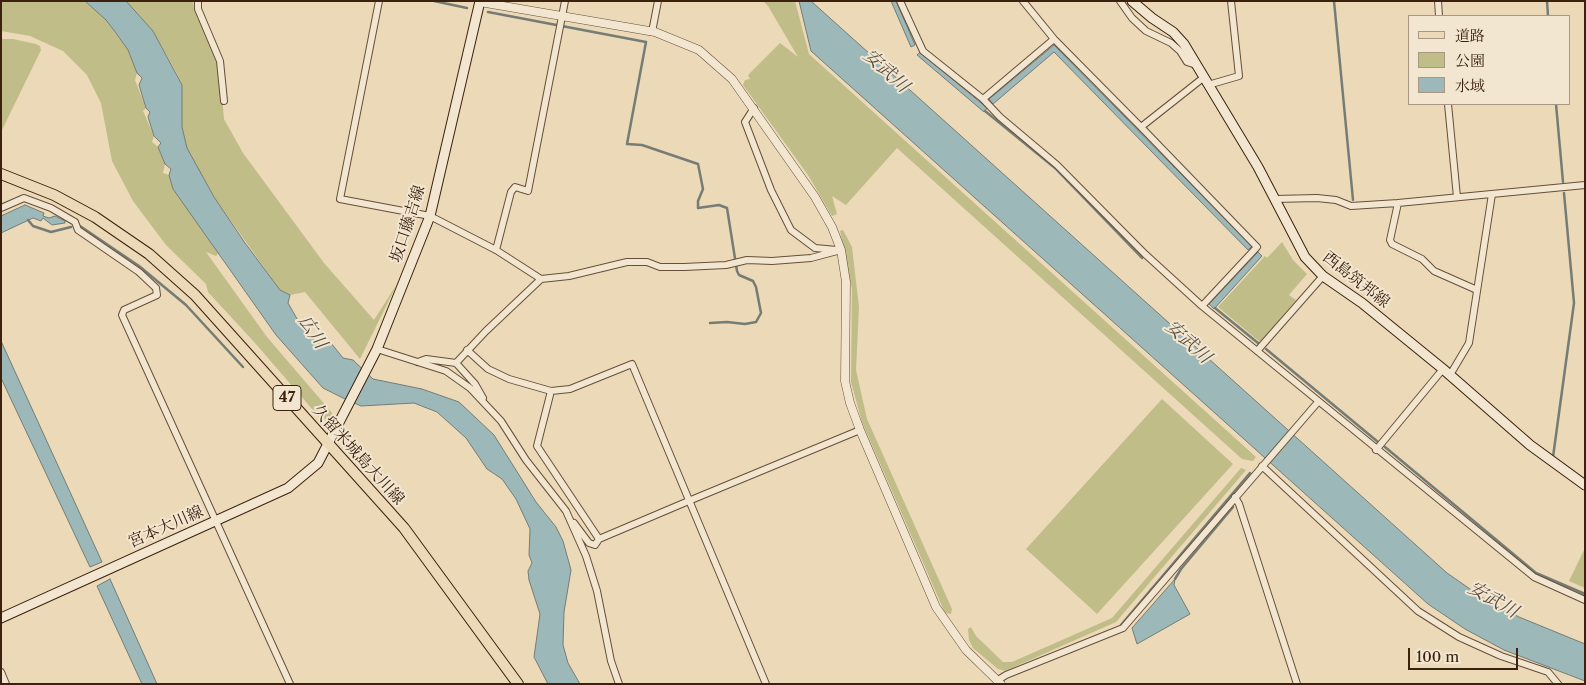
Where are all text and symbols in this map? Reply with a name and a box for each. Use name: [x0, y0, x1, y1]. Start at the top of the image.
legend: [1408, 15, 1571, 105]
text: 道路: [1455, 26, 1485, 45]
water label: 安武川: [859, 45, 913, 97]
text: 公園: [1455, 51, 1485, 70]
text: 水域: [1455, 76, 1485, 95]
street label: 坂口藤吉線: [387, 183, 429, 265]
street label: 西島筑邦線: [1319, 248, 1393, 312]
water label: 広川: [293, 311, 331, 353]
water label: 安武川: [1161, 316, 1215, 368]
road number: 47: [273, 386, 301, 410]
street label: 久留米城島大川線: [308, 401, 408, 509]
street label: 宮本大川線: [126, 502, 206, 552]
water label: 安武川: [1464, 577, 1522, 623]
scale bar: [1411, 638, 1521, 670]
text: 100 m: [1416, 647, 1459, 666]

